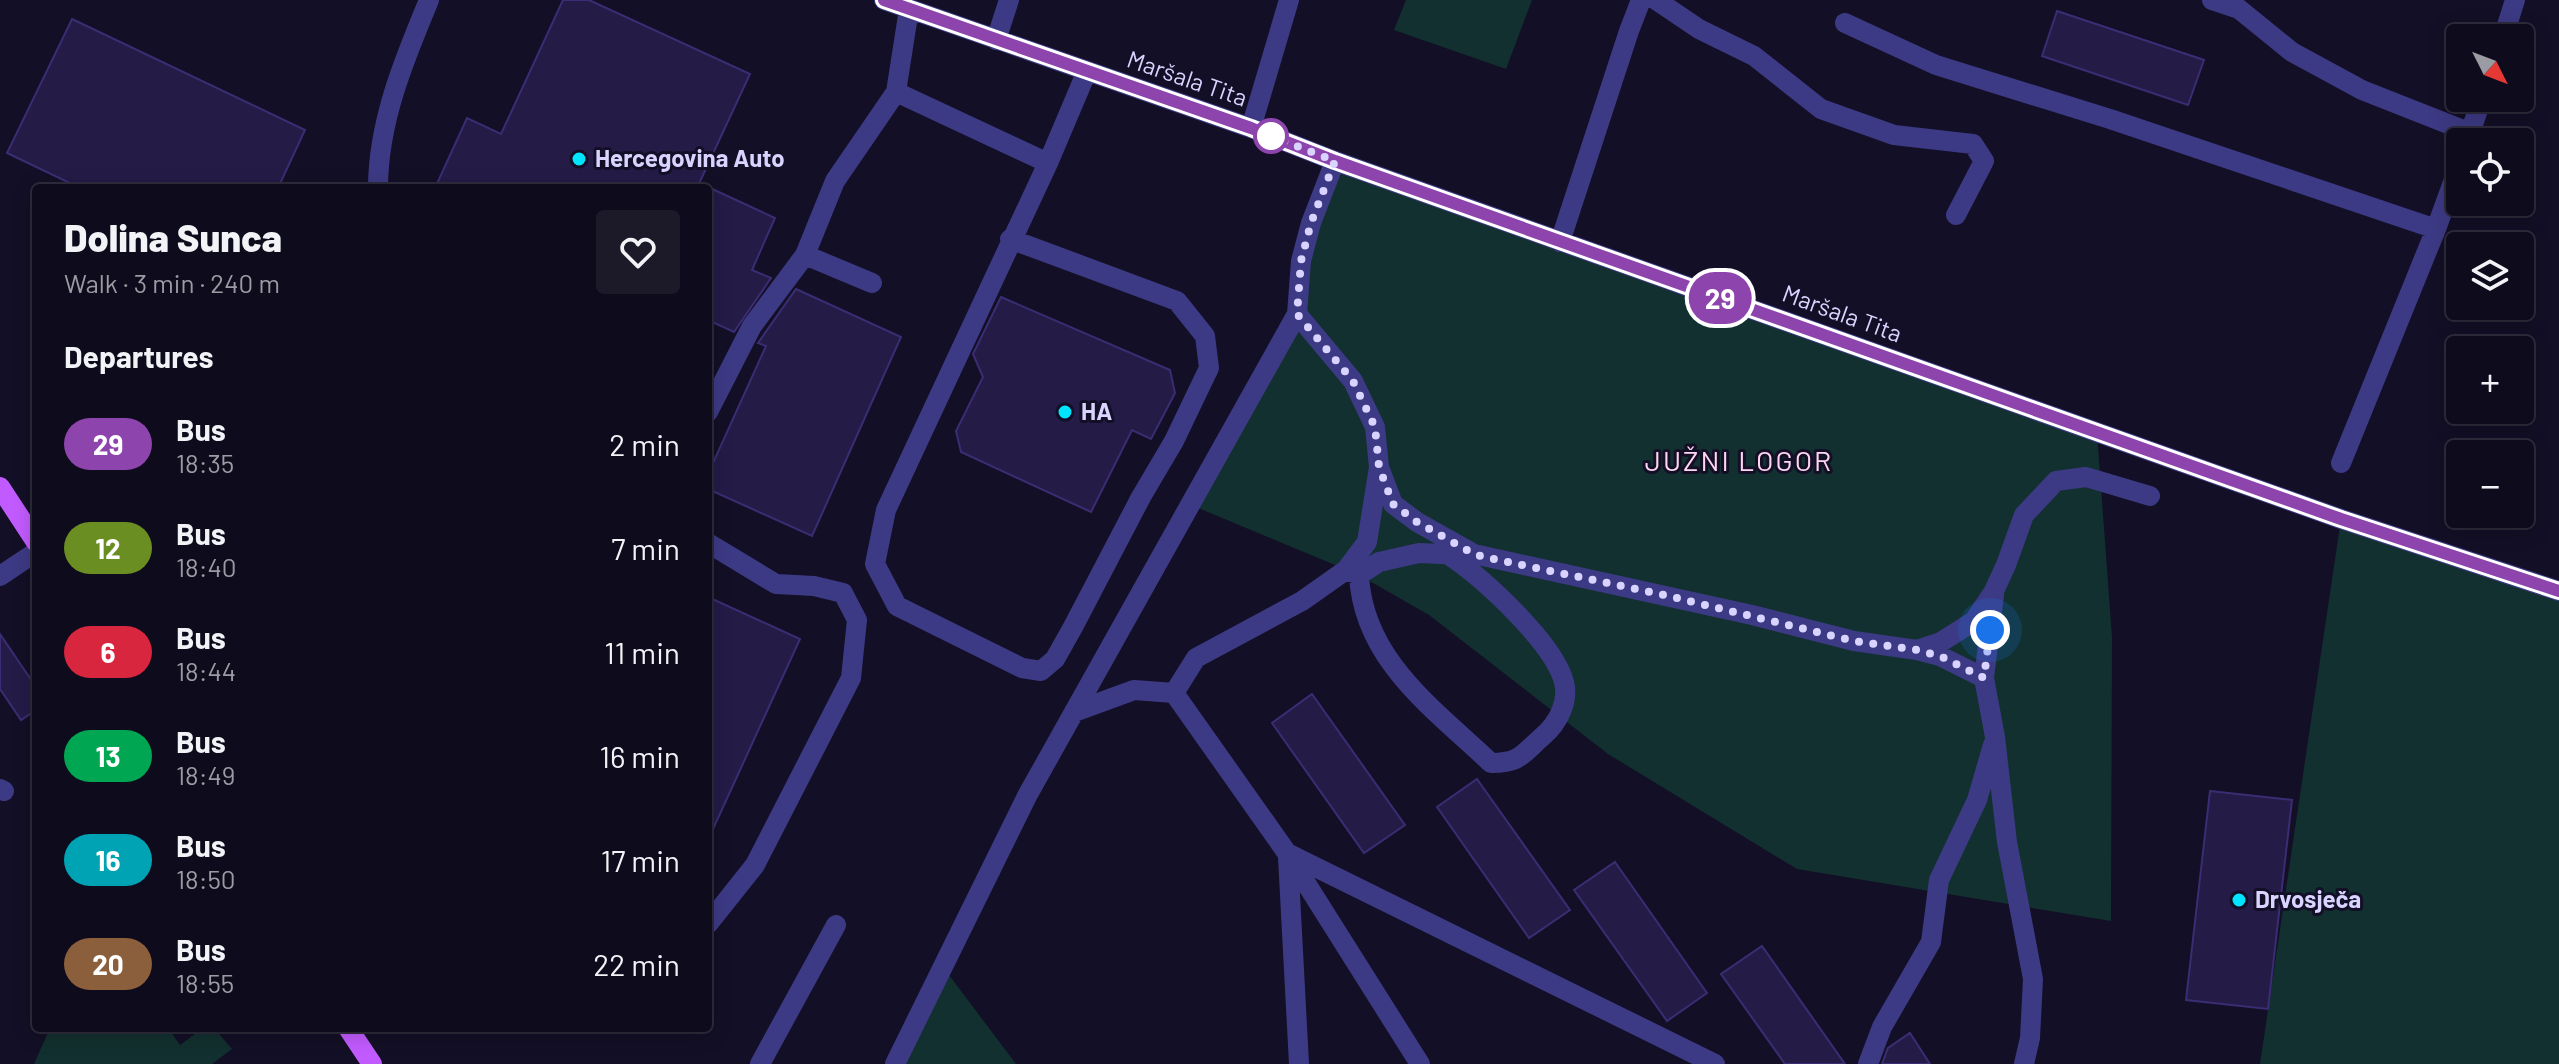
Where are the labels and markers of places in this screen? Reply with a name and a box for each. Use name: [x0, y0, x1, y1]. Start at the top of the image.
unlabelled marker: [1254, 119, 1288, 153]
place label: Hercegovina Auto: [595, 143, 785, 172]
marker: Hercegovina Auto: [570, 150, 588, 168]
place label: HA: [1081, 396, 1112, 425]
marker: HA: [1056, 403, 1074, 421]
place label: Drvosječa: [2255, 884, 2361, 913]
marker: Drvosječa: [2230, 891, 2248, 909]

